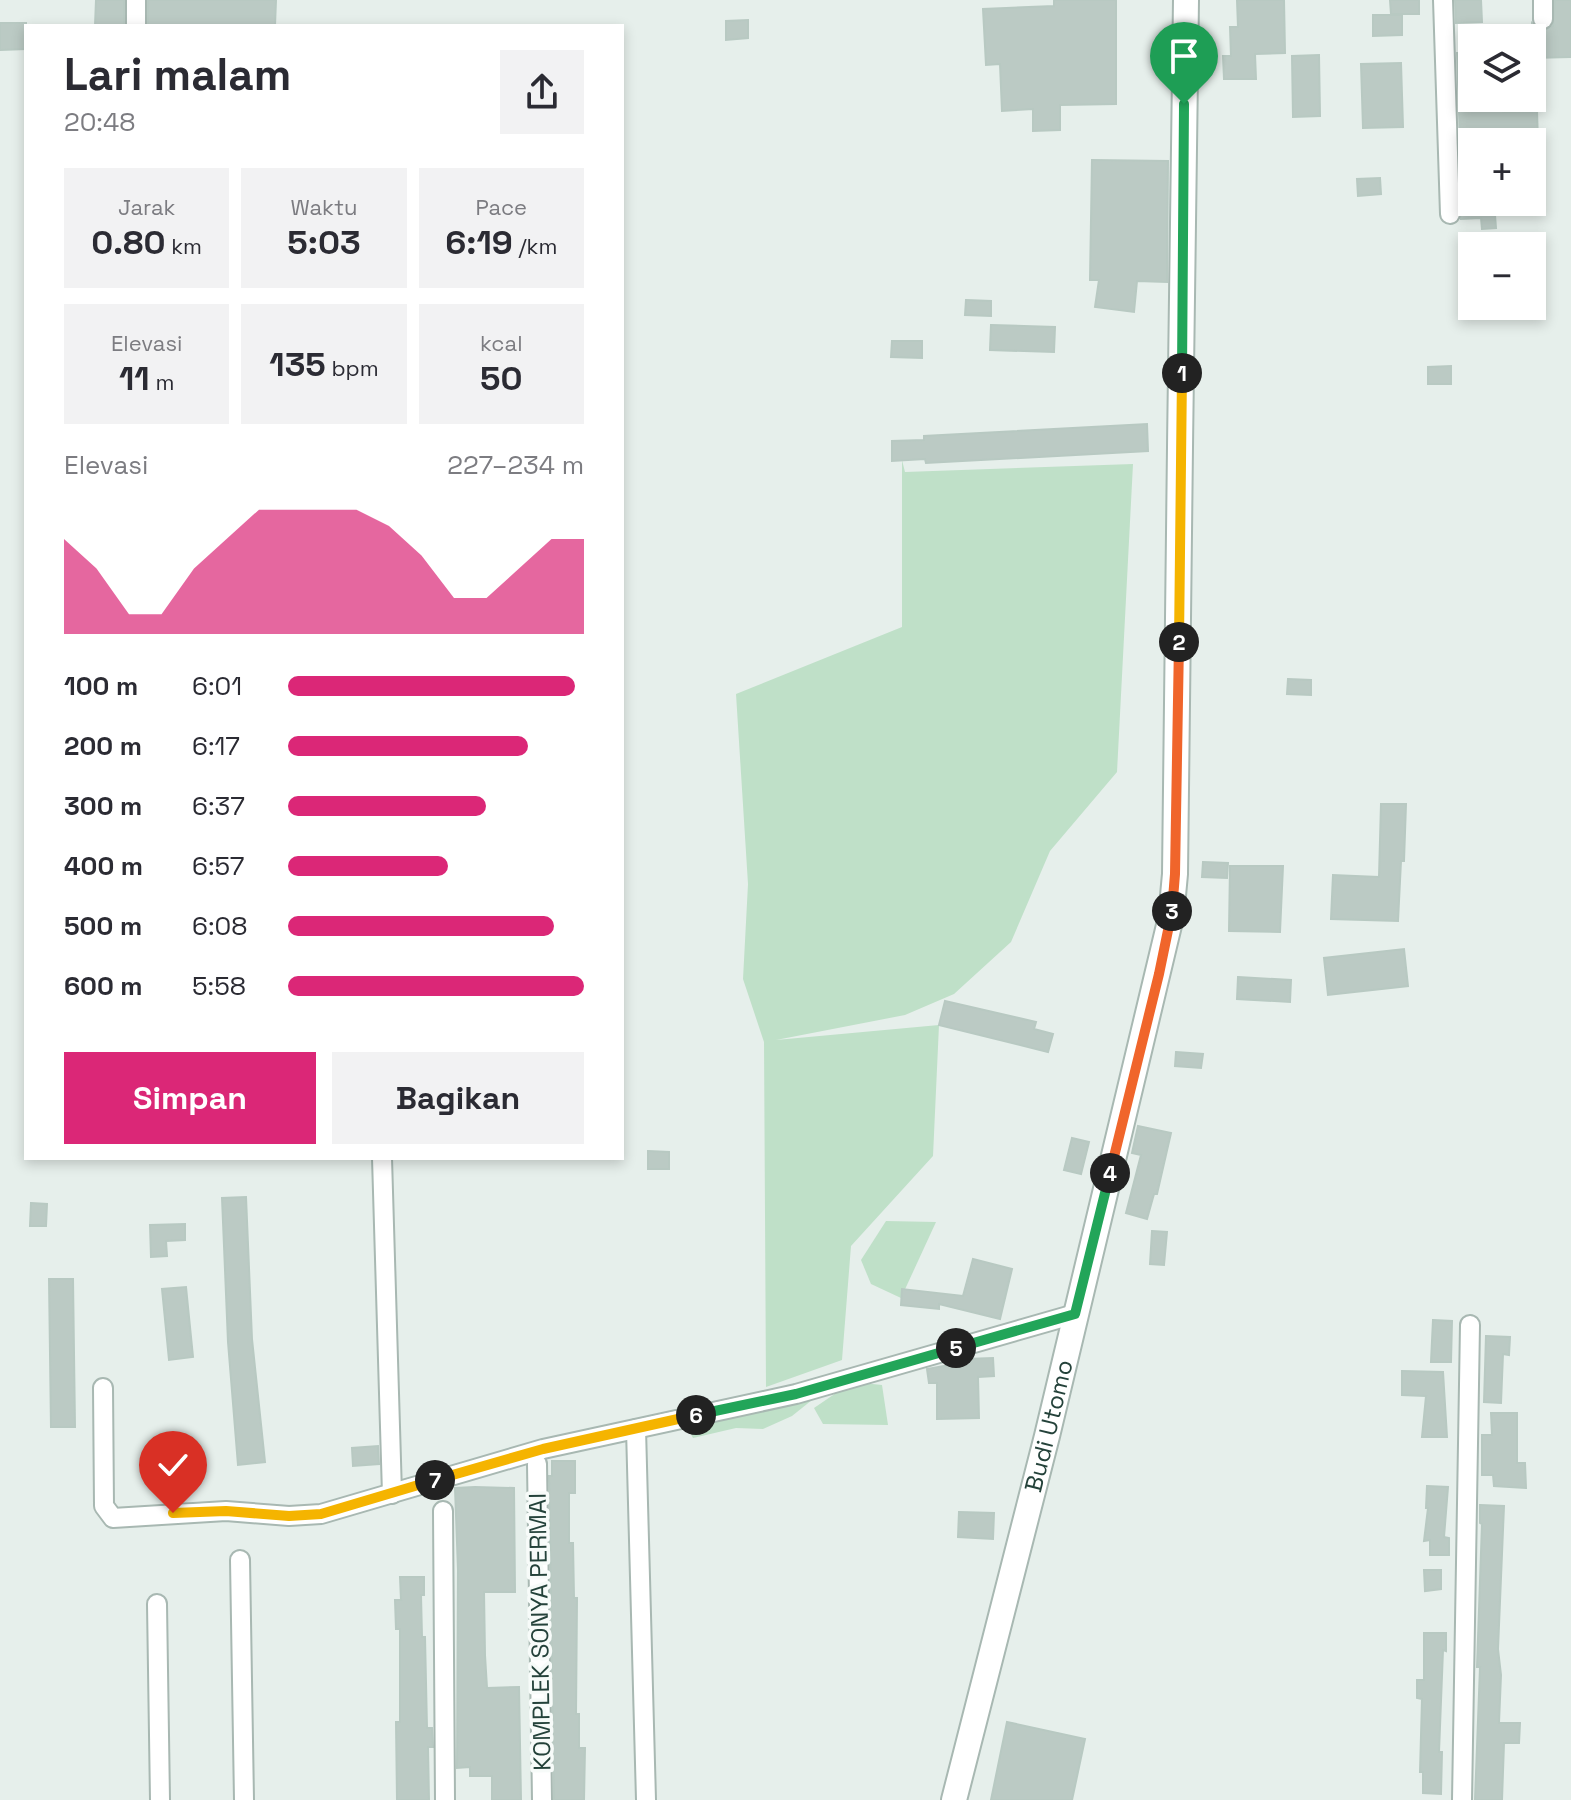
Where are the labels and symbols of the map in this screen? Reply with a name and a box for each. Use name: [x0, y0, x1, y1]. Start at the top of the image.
pin: [1150, 22, 1218, 104]
pin: 1: [1162, 353, 1202, 393]
pin: 2: [1159, 622, 1199, 662]
pin: 3: [1152, 891, 1192, 931]
pin: 4: [1090, 1153, 1130, 1193]
pin: 5: [936, 1328, 976, 1368]
street label: Budi Utomo: [1017, 1357, 1080, 1495]
pin: 6: [676, 1395, 716, 1435]
pin: [139, 1431, 207, 1513]
pin: 7: [415, 1460, 455, 1500]
street label: KOMPLEK SONYA PERMAI: [522, 1493, 557, 1771]

